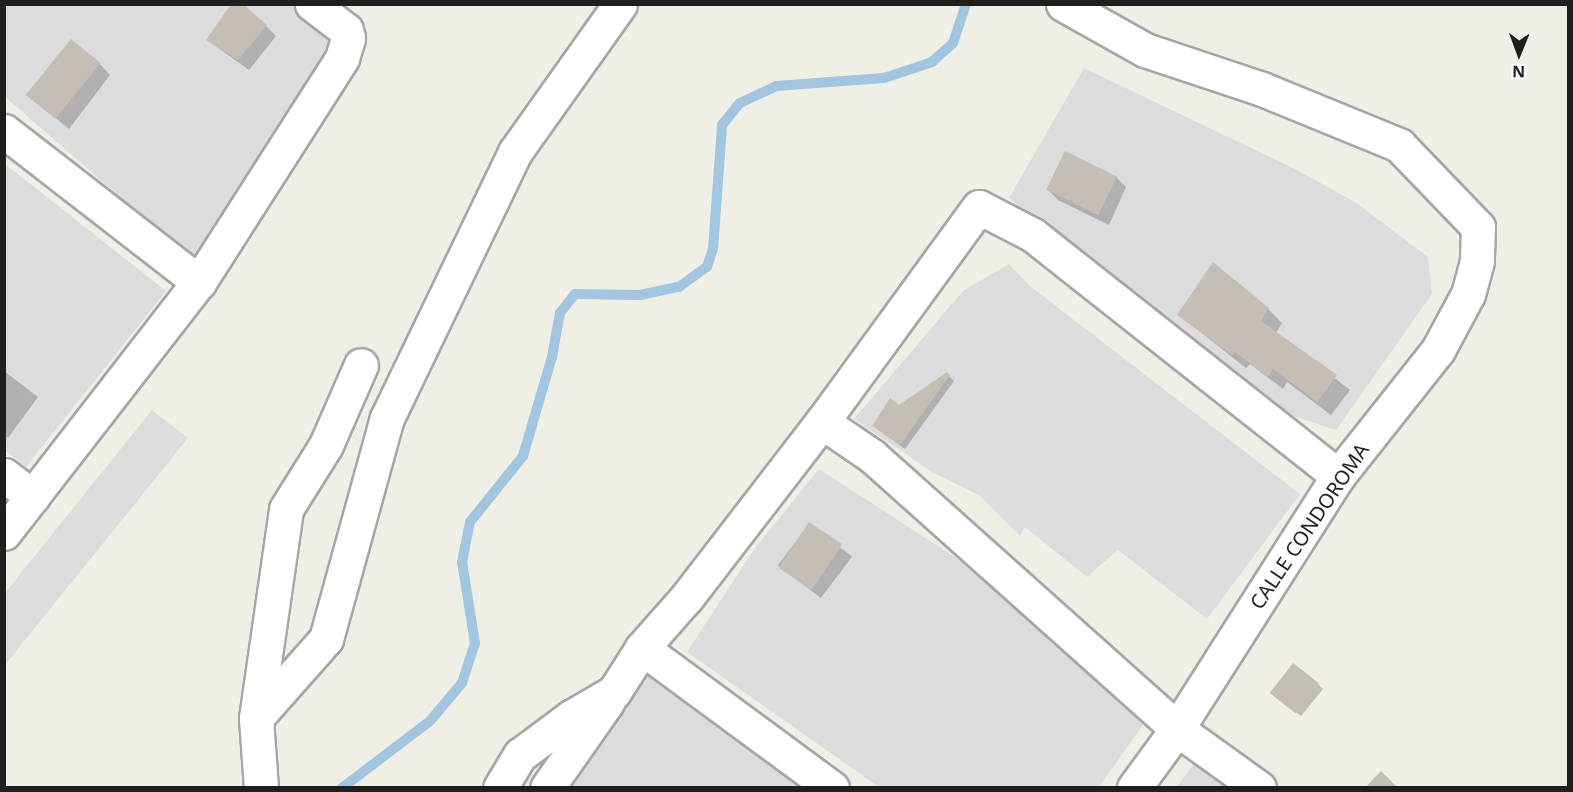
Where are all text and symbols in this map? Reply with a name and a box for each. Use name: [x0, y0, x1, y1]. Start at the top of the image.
north arrow: [1489, 24, 1549, 84]
text: N: [1512, 61, 1525, 83]
street label: CALLE CONDOROMA: [1245, 438, 1373, 614]

